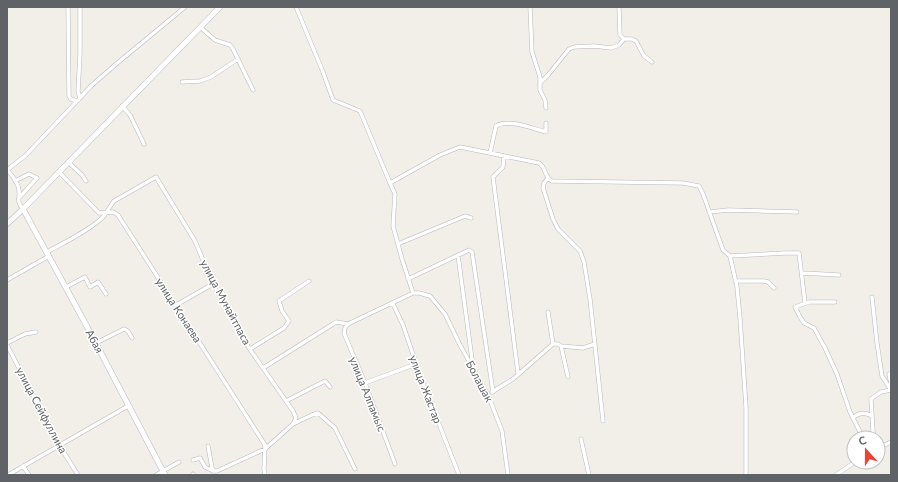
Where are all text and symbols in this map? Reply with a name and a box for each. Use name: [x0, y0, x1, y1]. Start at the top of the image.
street label: улица Мунайтпаса: [198, 257, 254, 347]
street label: улица Конаева: [153, 275, 205, 345]
street label: Абая: [84, 327, 106, 355]
street label: улица Жастар: [407, 353, 445, 425]
street label: улица Алпамыс: [347, 355, 389, 433]
street label: Болашак: [464, 358, 496, 404]
street label: улица Сейфуллина: [14, 365, 70, 455]
north arrow: [846, 430, 886, 470]
text: С: [857, 433, 869, 448]

